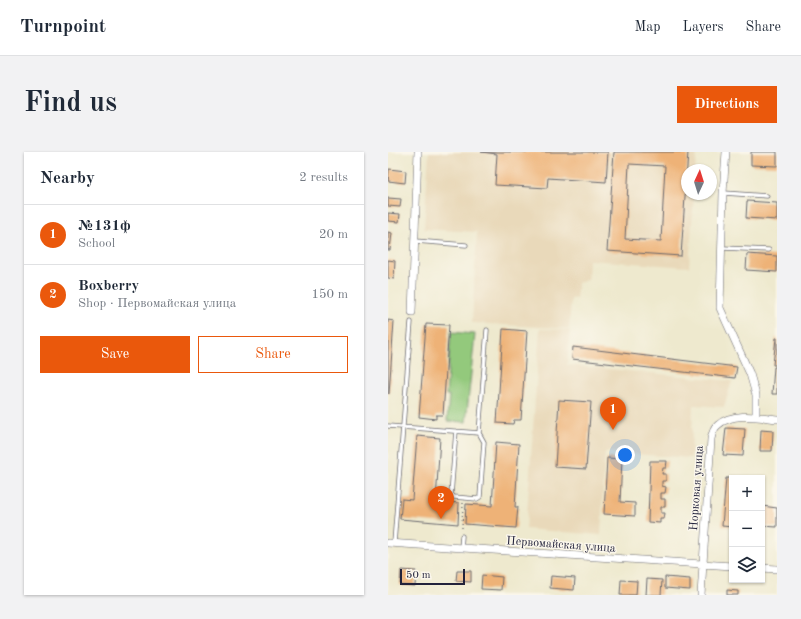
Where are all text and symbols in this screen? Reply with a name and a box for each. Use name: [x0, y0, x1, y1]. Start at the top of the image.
text: Turnpoint: [20, 18, 106, 37]
text: Map: [635, 20, 661, 34]
text: Layers: [683, 20, 724, 34]
text: Share: [746, 20, 781, 34]
button: Directions: [677, 86, 777, 123]
text: Find us: [24, 90, 117, 118]
north arrow: [681, 164, 717, 200]
text: Nearby: [40, 170, 95, 187]
text: 2 results: [299, 171, 348, 184]
text: №131ф: [78, 219, 131, 234]
text: 1: [49, 228, 57, 241]
text: 20 m: [319, 228, 348, 241]
text: School: [78, 237, 115, 250]
text: Boxberry: [78, 279, 139, 294]
text: 2: [49, 288, 57, 301]
text: 150 m: [311, 288, 348, 301]
text: Shop · Первомайская улица: [78, 297, 236, 310]
button: Save: [40, 336, 190, 373]
button: Share: [198, 336, 348, 373]
pin: 1: [600, 397, 626, 430]
your location: [615, 445, 635, 465]
street label: Норковая улица: [688, 445, 706, 531]
map controls: [729, 475, 765, 583]
button: +: [729, 475, 765, 511]
pin: 2: [428, 486, 454, 519]
button: −: [729, 511, 765, 547]
street label: Первомайская улица: [506, 535, 616, 555]
button: layers: [729, 547, 765, 583]
scale bar: [400, 567, 465, 586]
text: 50 m: [406, 570, 431, 581]

